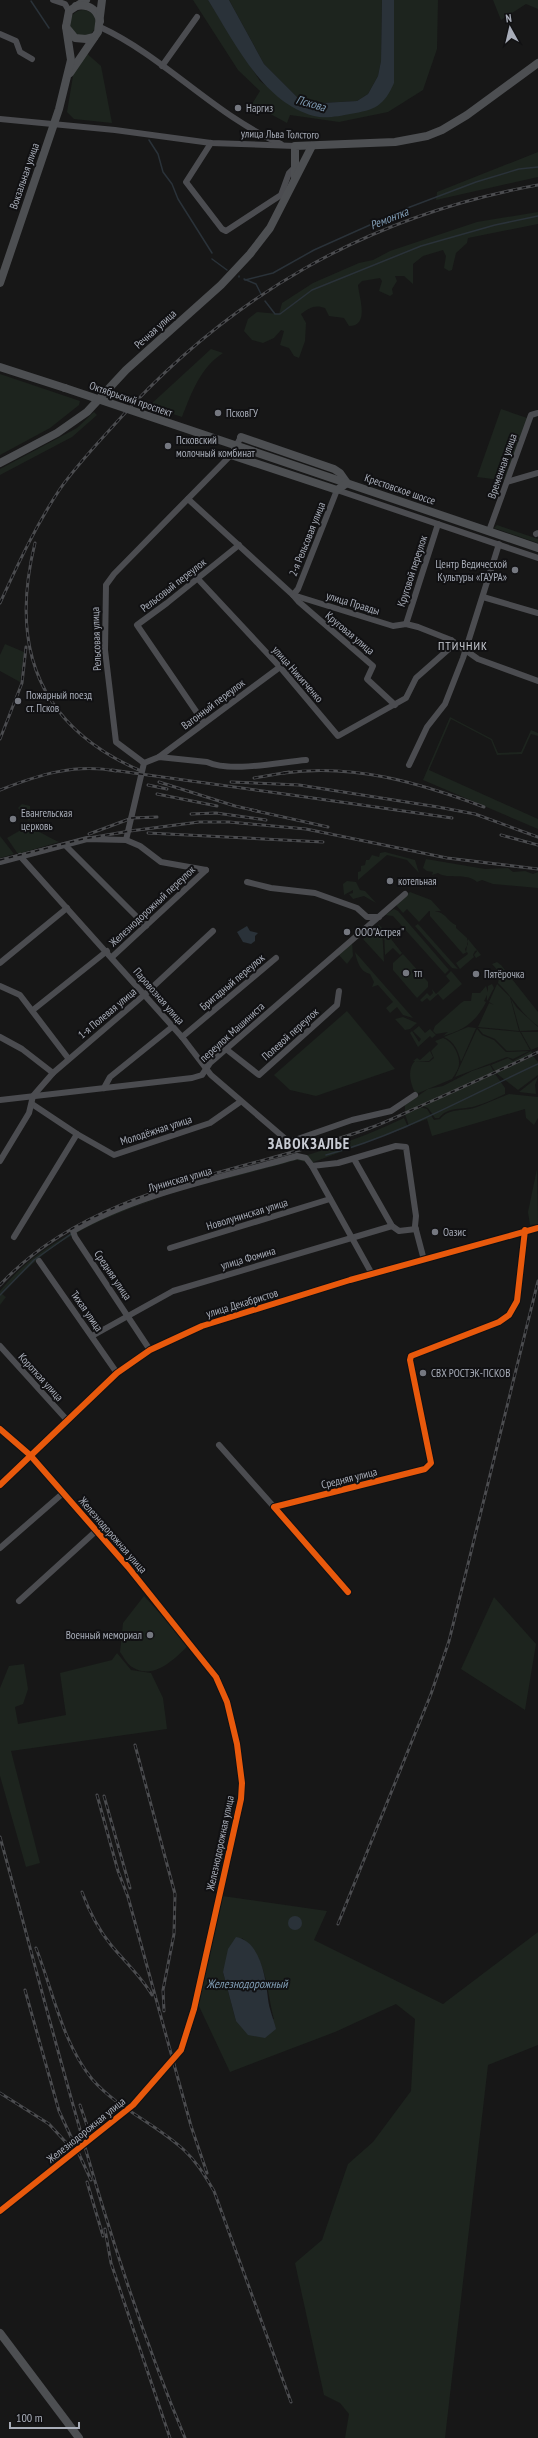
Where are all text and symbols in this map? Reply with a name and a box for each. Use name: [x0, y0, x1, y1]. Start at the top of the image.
north arrow: [490, 8, 530, 48]
text: N: [505, 11, 513, 25]
water label: Пскова: [295, 92, 329, 115]
place label: Наргиз: [246, 101, 273, 115]
marker: Наргиз: [233, 103, 243, 113]
street label: улица Льва Толстого: [241, 126, 319, 142]
street label: Вокзальная улица: [6, 141, 42, 211]
water label: Ремонтка: [368, 203, 411, 232]
street label: Речная улица: [131, 306, 179, 352]
street label: Октябрьский проспект: [88, 378, 175, 420]
place label: ПсковГУ: [226, 406, 258, 420]
marker: ПсковГУ: [213, 408, 223, 418]
street label: Временная улица: [484, 432, 520, 500]
place label: Псковский молочный комбинат: [176, 433, 255, 460]
marker: Псковский молочный комбинат: [163, 441, 173, 451]
street label: Крестовское шоссе: [363, 470, 438, 508]
street label: 2-я Рельсовая улица: [286, 500, 328, 578]
street label: Круговой переулок: [394, 533, 430, 609]
street label: Рельсовый переулок: [137, 555, 209, 615]
place label: Центр Ведической Культуры «ГАУРА»: [435, 557, 507, 584]
marker: Центр Ведической Культуры «ГАУРА»: [510, 565, 520, 575]
street label: улица Правды: [325, 588, 381, 618]
street label: Рельсовая улица: [88, 607, 104, 671]
street label: Круговая улица: [323, 608, 377, 658]
district label: ПТИЧНИК: [438, 638, 488, 653]
street label: улица Никитченко: [269, 643, 327, 705]
street label: Вагонный переулок: [178, 675, 248, 732]
place label: Пожарный поезд ст. Псков: [26, 688, 92, 715]
marker: Пожарный поезд ст. Псков: [13, 696, 23, 706]
place label: Евангельская церковь: [21, 806, 72, 833]
marker: Евангельская церковь: [8, 814, 18, 824]
street label: Железнодорожный переулок: [105, 862, 198, 950]
place label: котельная: [398, 874, 437, 888]
marker: котельная: [385, 876, 395, 886]
place label: ООО"Астрея": [355, 925, 404, 939]
marker: ООО"Астрея": [342, 927, 352, 937]
street label: Бригадный переулок: [197, 950, 268, 1013]
street label: Паровозная улица: [130, 965, 188, 1027]
place label: тп: [414, 966, 423, 980]
place label: Пятёрочка: [484, 967, 525, 981]
marker: тп: [401, 968, 411, 978]
marker: Пятёрочка: [471, 969, 481, 979]
street label: 1-я Полевая улица: [75, 984, 139, 1042]
street label: переулок Машиниста: [197, 999, 267, 1065]
street label: Полевой переулок: [259, 1004, 322, 1063]
street label: Молодёжная улица: [118, 1112, 194, 1148]
district label: ЗАВОКЗАЛЬЕ: [268, 1134, 350, 1153]
street label: Лунинская улица: [146, 1163, 214, 1195]
street label: Новолунинская улица: [205, 1195, 289, 1233]
place label: Оазис: [443, 1225, 466, 1239]
marker: Оазис: [430, 1227, 440, 1237]
street label: улица Фомина: [219, 1244, 277, 1272]
street label: Средняя улица: [91, 1247, 135, 1303]
street label: улица Декабристов: [204, 1285, 280, 1321]
street label: Тихая улица: [68, 1288, 106, 1334]
street label: Короткая улица: [16, 1350, 66, 1404]
place label: СВХ РОСТЭК-ПСКОВ: [431, 1366, 510, 1380]
marker: СВХ РОСТЭК-ПСКОВ: [418, 1368, 428, 1378]
street label: Средняя улица: [320, 1464, 378, 1492]
street label: Железнодорожная улица: [75, 1493, 150, 1576]
place label: Военный мемориал: [66, 1628, 142, 1642]
marker: Военный мемориал: [145, 1630, 155, 1640]
street label: Железнодорожная улица: [203, 1794, 237, 1893]
water label: Железнодорожный: [206, 1976, 289, 1991]
street label: Железнодорожная улица: [43, 2094, 128, 2167]
scale bar: [10, 2404, 79, 2430]
text: 100 m: [16, 2410, 43, 2425]

